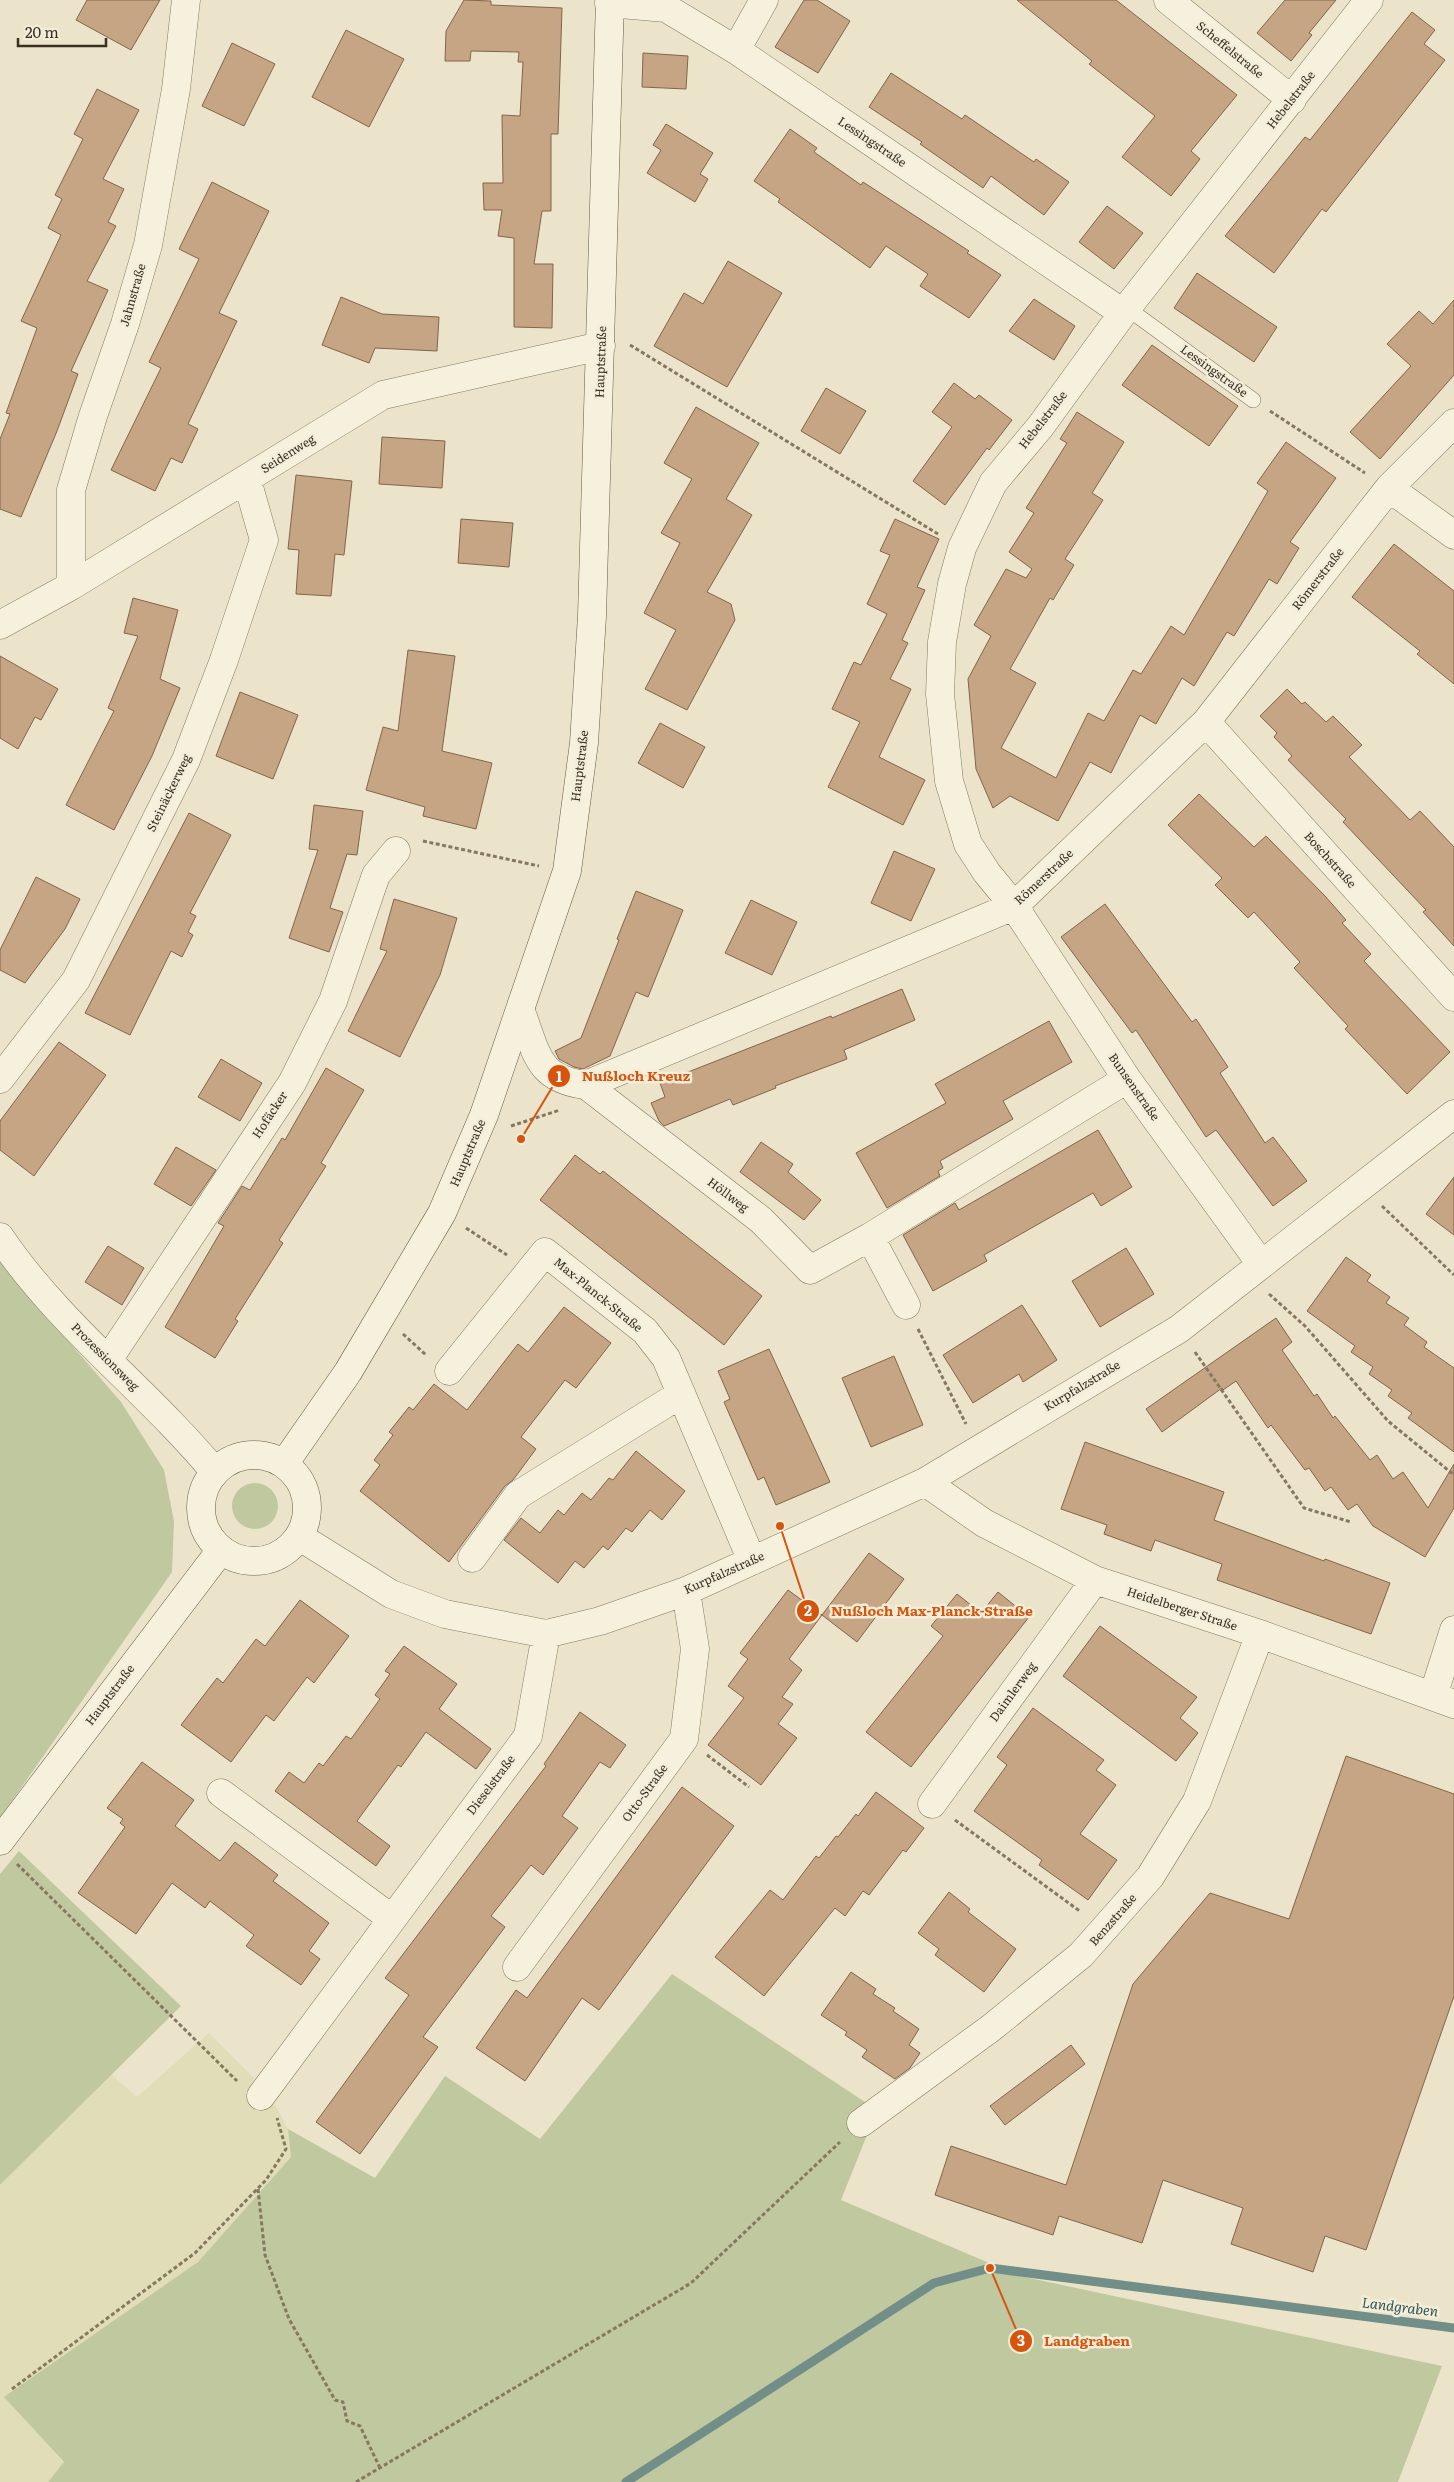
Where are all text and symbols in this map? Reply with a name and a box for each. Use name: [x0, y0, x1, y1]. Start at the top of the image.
scale bar: [18, 15, 105, 47]
street label: Scheffelstraße: [1193, 16, 1268, 82]
text: 20 m: [25, 20, 59, 43]
street label: Hebelstraße: [1262, 66, 1319, 132]
street label: Lessingstraße: [835, 112, 910, 171]
street label: Jahnstraße: [114, 261, 150, 328]
street label: Hauptstraße: [590, 326, 610, 398]
street label: Lessingstraße: [1177, 340, 1252, 401]
street label: Hebelstraße: [1014, 386, 1071, 452]
street label: Seidenweg: [257, 429, 318, 477]
street label: Römerstraße: [1287, 543, 1347, 613]
street label: Hauptstraße: [566, 729, 592, 803]
street label: Steinäckerweg: [142, 750, 195, 834]
street label: Boschstraße: [1301, 827, 1361, 891]
street label: Römerstraße: [1010, 844, 1077, 908]
street label: Bunsenstraße: [1105, 1049, 1165, 1124]
callout: Nußloch Kreuz: [547, 1062, 700, 1091]
text: 1: [556, 1064, 562, 1087]
text: Nußloch Kreuz: [582, 1065, 691, 1085]
street label: Hofäcker: [247, 1087, 291, 1142]
street label: Hauptstraße: [445, 1116, 489, 1189]
street label: Höllweg: [704, 1173, 753, 1216]
street label: Max-Planck-Straße: [550, 1253, 647, 1336]
street label: Prozessionsweg: [68, 1318, 144, 1395]
street label: Kurpfalzstraße: [1040, 1355, 1123, 1415]
street label: Kurpfalzstraße: [680, 1546, 767, 1598]
street label: Heidelberger Straße: [1125, 1582, 1240, 1634]
callout: Nußloch Max-Planck-Straße: [796, 1597, 1043, 1626]
text: 2: [804, 1598, 812, 1621]
text: Nußloch Max-Planck-Straße: [831, 1600, 1033, 1620]
street label: Daimlerweg: [984, 1658, 1040, 1725]
street label: Hauptstraße: [80, 1660, 138, 1729]
street label: Dieselstraße: [462, 1751, 519, 1818]
street label: Otto-Straße: [617, 1760, 671, 1825]
street label: Benzstraße: [1084, 1889, 1140, 1949]
water label: Landgraben: [1361, 2291, 1440, 2321]
callout: Landgraben: [1009, 2327, 1140, 2356]
text: 3: [1017, 2328, 1025, 2351]
text: Landgraben: [1044, 2330, 1130, 2350]

